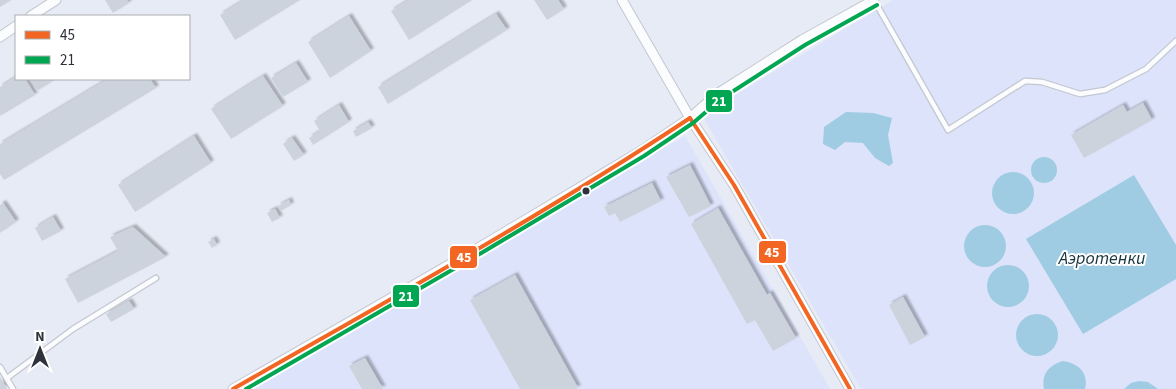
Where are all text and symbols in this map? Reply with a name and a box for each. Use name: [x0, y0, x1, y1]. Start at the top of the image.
legend: [15, 15, 190, 80]
text: 45: [60, 25, 75, 46]
text: 21: [60, 50, 75, 71]
line badge: 21: [705, 89, 733, 113]
text: 21: [712, 92, 726, 112]
unlabelled marker: [581, 186, 591, 196]
line badge: 45: [758, 240, 787, 264]
text: 45: [765, 243, 779, 263]
line badge: 45: [449, 245, 478, 269]
water label: Аэротенки: [1058, 246, 1145, 271]
text: 45: [457, 248, 471, 268]
line badge: 21: [392, 284, 420, 308]
text: 21: [399, 287, 413, 307]
north arrow: [15, 324, 65, 374]
text: N: [35, 327, 45, 347]

